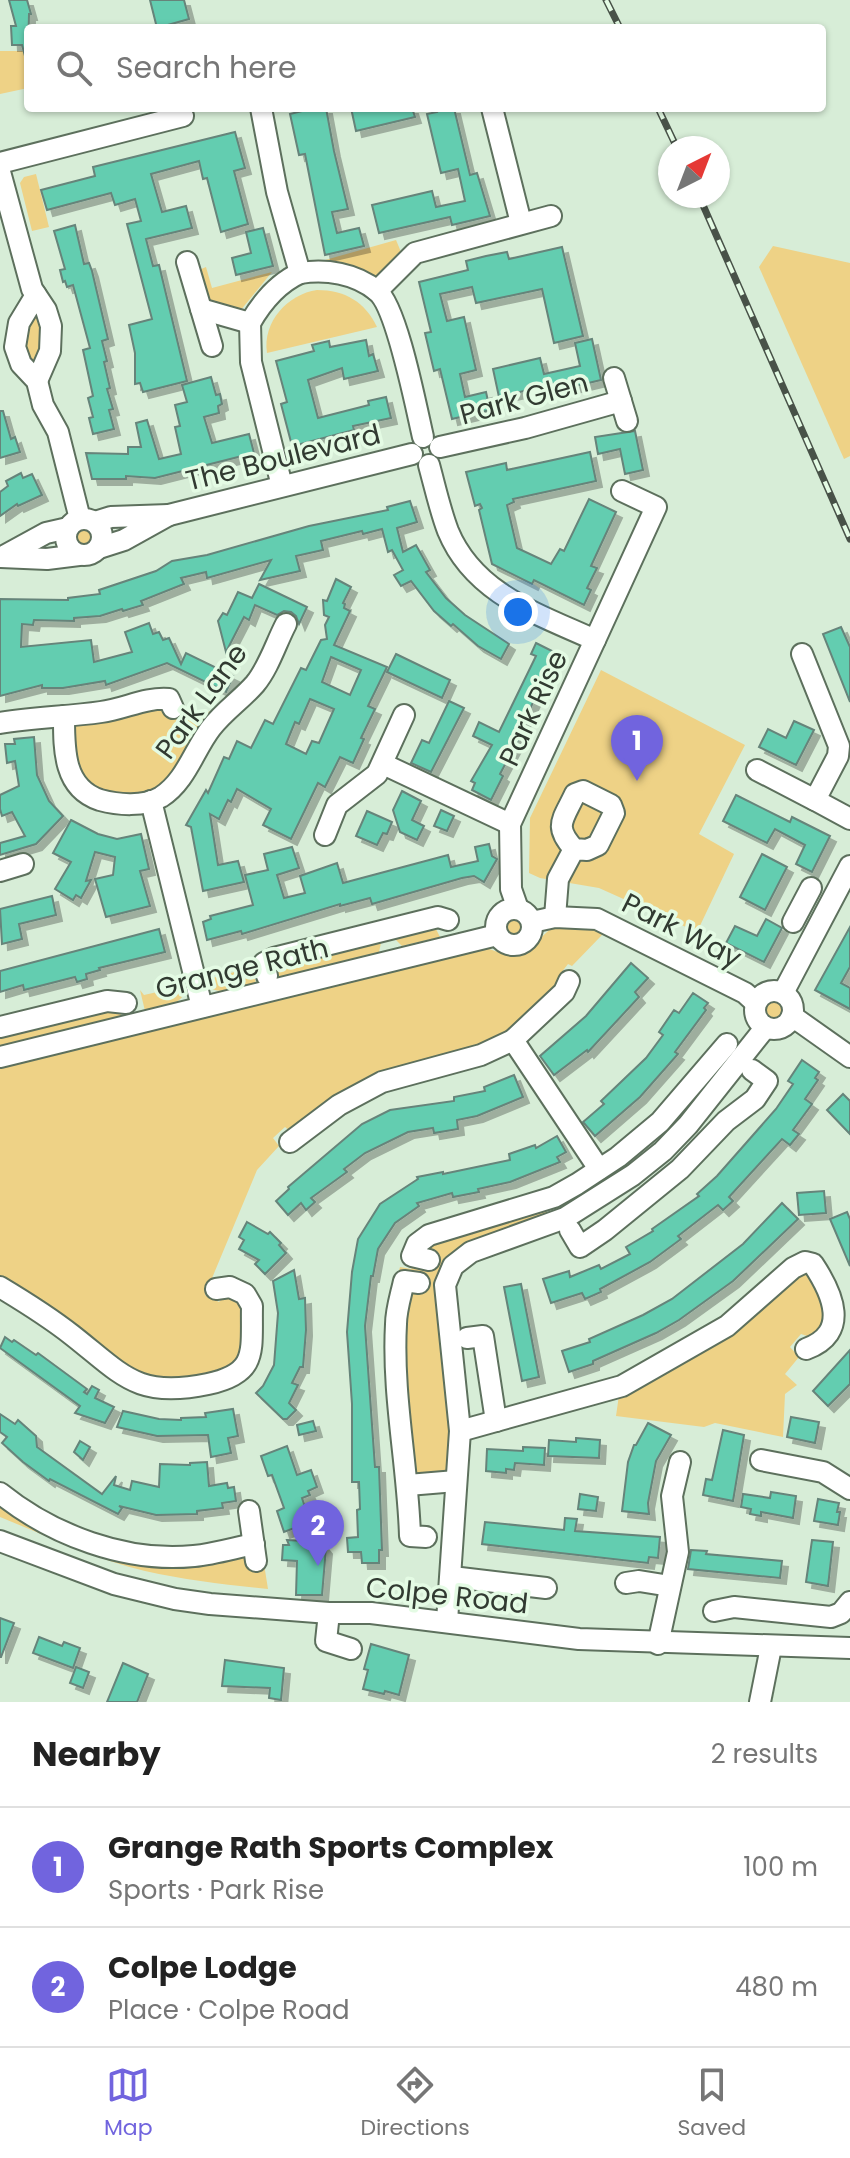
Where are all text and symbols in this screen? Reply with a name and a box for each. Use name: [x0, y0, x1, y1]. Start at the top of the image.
search box: [24, 24, 826, 112]
icon: search: [52, 46, 96, 90]
text: Search here: [116, 46, 297, 89]
north arrow: [658, 136, 730, 208]
street label: Park Glen: [456, 363, 593, 434]
street label: The Boulevard: [182, 414, 384, 500]
your location: [498, 592, 538, 632]
street label: Park Lane: [146, 636, 257, 767]
street label: Park Rise: [490, 644, 577, 772]
pin: 1: [611, 715, 663, 781]
street label: Park Way: [615, 884, 749, 977]
street label: Grange Rath: [152, 928, 333, 1009]
pin: 2: [292, 1500, 344, 1566]
street label: Colpe Road: [364, 1568, 530, 1623]
text: Nearby: [32, 1730, 161, 1778]
text: 2 results: [711, 1736, 818, 1772]
text: Grange Rath Sports Complex: [108, 1826, 553, 1869]
text: 1: [53, 1849, 63, 1885]
text: 100 m: [743, 1849, 818, 1885]
text: Sports · Park Rise: [108, 1872, 324, 1908]
text: Colpe Lodge: [108, 1946, 297, 1989]
text: 2: [51, 1969, 65, 2005]
text: 480 m: [735, 1969, 818, 2005]
text: Place · Colpe Road: [108, 1992, 350, 2028]
tab: Map: [104, 2063, 153, 2144]
tab: Directions: [360, 2063, 470, 2144]
tab: Saved: [677, 2063, 746, 2144]

